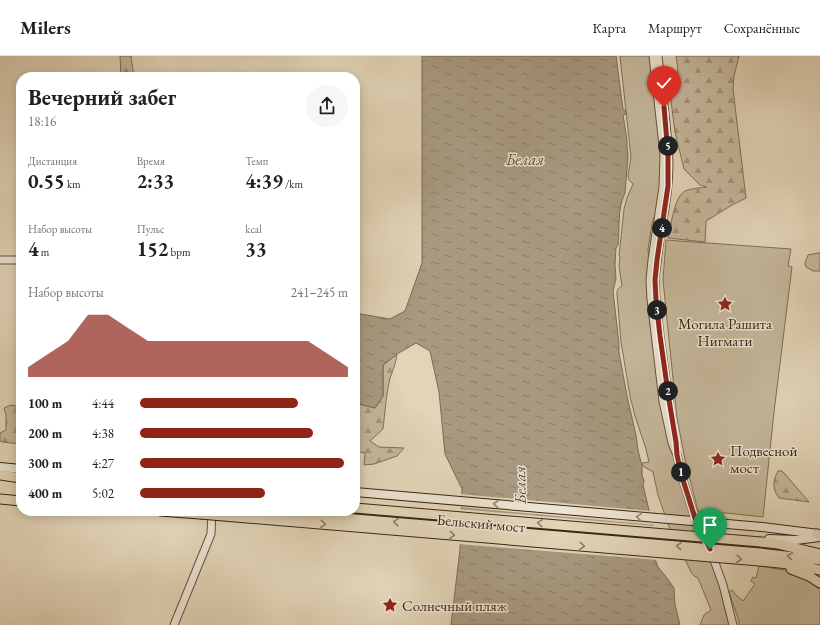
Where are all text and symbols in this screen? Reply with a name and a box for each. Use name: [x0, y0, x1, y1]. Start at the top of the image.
text: Milers: [20, 15, 71, 40]
text: Карта: [593, 19, 626, 37]
text: Маршрут: [648, 19, 702, 37]
text: Сохранённые: [724, 19, 800, 37]
pin: [647, 66, 681, 107]
icon: check: [653, 72, 675, 94]
text: Вечерний забег: [28, 83, 176, 112]
button: share: [306, 85, 348, 127]
text: 18:16: [28, 113, 56, 130]
pin: 5: [658, 136, 678, 156]
text: 5: [665, 139, 671, 153]
water label: Белая: [505, 149, 544, 170]
text: Дистанция: [28, 154, 77, 168]
text: Время: [137, 154, 165, 168]
text: Темп: [245, 154, 268, 168]
text: 0.55: [28, 168, 65, 194]
text: 2:33: [137, 168, 174, 194]
text: 4:39: [245, 168, 283, 194]
text: km: [65, 177, 81, 191]
text: /km: [283, 177, 303, 191]
pin: 4: [652, 218, 672, 238]
text: 4: [659, 221, 665, 235]
text: Набор высоты: [28, 222, 92, 236]
text: Пульс: [137, 222, 165, 236]
text: kcal: [245, 222, 262, 236]
text: 4: [28, 236, 39, 262]
text: 152: [137, 236, 168, 262]
text: 33: [245, 236, 267, 262]
text: m: [39, 245, 49, 259]
text: bpm: [168, 245, 191, 259]
text: Набор высоты: [28, 284, 104, 301]
text: 241–245 m: [291, 284, 348, 301]
place icon: Могила Рашита Нигмати: [716, 295, 734, 313]
pin: 3: [647, 300, 667, 320]
text: 3: [654, 303, 660, 317]
place label: Могила Рашита Нигмати: [678, 314, 772, 350]
pin: 2: [658, 381, 678, 401]
text: 2: [665, 384, 671, 398]
text: 100 m: [28, 395, 62, 412]
text: 4:44: [92, 395, 114, 412]
text: 200 m: [28, 425, 62, 442]
text: 4:38: [92, 425, 114, 442]
place label: Подвесной мост: [730, 441, 797, 477]
place icon: Подвесной мост: [709, 450, 727, 468]
text: 300 m: [28, 455, 62, 472]
text: 4:27: [92, 455, 114, 472]
pin: 1: [671, 462, 691, 482]
text: 1: [678, 465, 684, 479]
water label: Белая: [509, 466, 531, 505]
text: 400 m: [28, 485, 62, 502]
text: 5:02: [92, 485, 114, 502]
one-way arrow: [493, 500, 499, 509]
pin: [693, 508, 727, 549]
street label: Бельский мост: [436, 510, 526, 536]
one-way arrow: [636, 512, 642, 521]
icon: arrive: [699, 514, 721, 536]
one-way arrow: [393, 518, 399, 527]
one-way arrow: [537, 519, 543, 528]
one-way arrow: [320, 520, 326, 529]
one-way arrow: [449, 530, 455, 539]
one-way arrow: [579, 541, 585, 550]
one-way arrow: [676, 542, 682, 551]
one-way arrow: [787, 552, 793, 561]
one-way arrow: [736, 554, 742, 563]
place icon: Солнечный пляж: [381, 596, 399, 614]
place label: Солнечный пляж: [402, 596, 508, 615]

